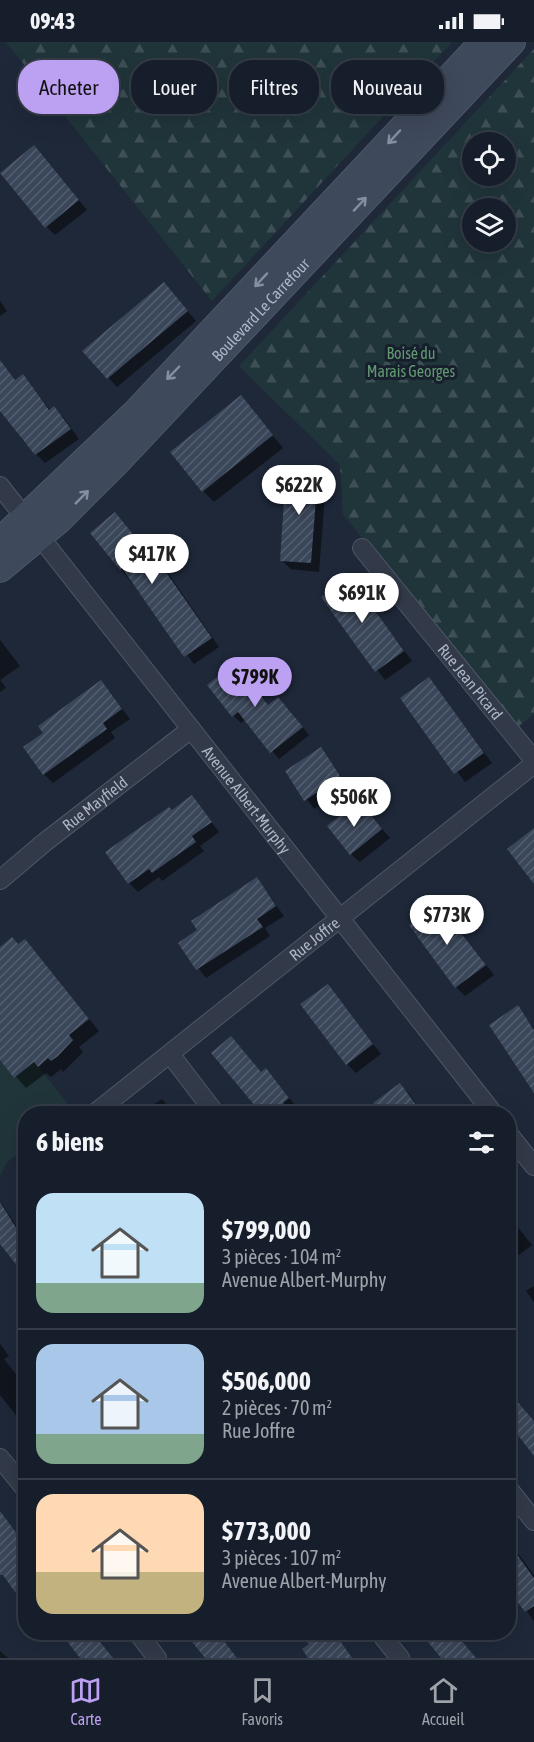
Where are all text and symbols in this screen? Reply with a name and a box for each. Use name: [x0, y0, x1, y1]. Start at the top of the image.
text: 09:43: [30, 8, 75, 34]
chip: Acheter: [18, 60, 119, 114]
chip: Louer: [131, 60, 217, 114]
chip: Filtres: [229, 60, 319, 114]
chip: Nouveau: [331, 60, 444, 114]
one-way arrow: [387, 129, 401, 144]
map controls: [462, 132, 516, 252]
button: locate: [462, 132, 516, 186]
one-way arrow: [353, 197, 367, 212]
button: layers: [462, 198, 516, 252]
street label: Boulevard Le Carrefour: [208, 254, 313, 365]
one-way arrow: [254, 272, 268, 287]
park label: Boisé du Marais Georges: [367, 344, 456, 381]
one-way arrow: [166, 366, 180, 381]
pin: $622K: [257, 465, 341, 516]
text: $622K: [276, 473, 322, 496]
one-way arrow: [75, 489, 90, 504]
pin: $417K: [110, 534, 194, 585]
text: $417K: [129, 542, 175, 565]
pin: $691K: [320, 573, 404, 624]
text: $691K: [339, 581, 385, 604]
street label: Rue Jean Picard: [434, 640, 506, 723]
pin: $799K: [213, 657, 297, 708]
text: $799K: [232, 665, 278, 688]
street label: Avenue Albert-Murphy: [199, 742, 295, 858]
street label: Rue Mayfield: [59, 773, 131, 834]
pin: $506K: [312, 777, 396, 828]
text: $506K: [331, 785, 377, 808]
pin: $773K: [405, 895, 489, 946]
text: $773K: [424, 903, 470, 926]
street label: Rue Joffre: [286, 913, 343, 964]
icon: filters: [465, 1126, 498, 1159]
text: 6 biens: [36, 1127, 104, 1157]
text: $799,000: [222, 1215, 311, 1245]
icon: home: [84, 1217, 156, 1289]
text: 3 pièces · 104 m²: [222, 1245, 341, 1268]
text: Avenue Albert-Murphy: [222, 1268, 387, 1291]
text: $506,000: [222, 1366, 311, 1396]
icon: home: [84, 1368, 156, 1440]
text: 2 pièces · 70 m²: [222, 1396, 332, 1419]
text: Rue Joffre: [222, 1419, 295, 1442]
text: $773,000: [222, 1516, 311, 1546]
icon: home: [84, 1518, 156, 1590]
text: 3 pièces · 107 m²: [222, 1546, 341, 1569]
text: Avenue Albert-Murphy: [222, 1569, 387, 1592]
tab: Carte: [69, 1674, 102, 1728]
tab: Favoris: [241, 1674, 283, 1728]
tab: Accueil: [422, 1674, 465, 1728]

